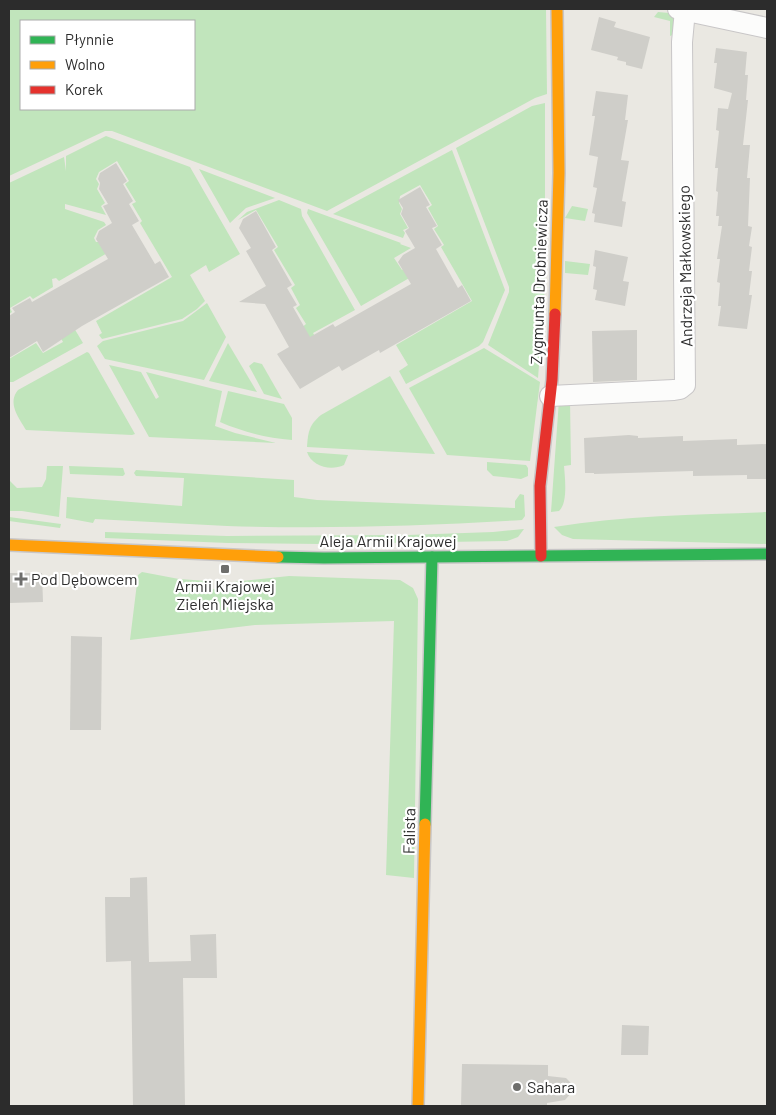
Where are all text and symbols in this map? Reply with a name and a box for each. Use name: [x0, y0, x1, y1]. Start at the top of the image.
legend: [20, 20, 195, 110]
text: Płynnie: [65, 30, 114, 48]
text: Wolno: [65, 55, 105, 73]
text: Korek: [65, 80, 103, 98]
street label: Andrzeja Małkowskiego: [674, 185, 695, 347]
street label: Zygmunta Drobniewicza: [526, 199, 551, 365]
street label: Aleja Armii Krajowej: [319, 531, 457, 550]
marker: Armii Krajowej Zieleń Miejska: [219, 563, 231, 575]
place label: Pod Dębowcem: [31, 569, 138, 588]
marker: Pod Dębowcem: [15, 573, 27, 585]
place label: Armii Krajowej Zieleń Miejska: [175, 576, 275, 613]
street label: Falista: [399, 808, 418, 854]
place label: Sahara: [527, 1077, 575, 1096]
marker: Sahara: [511, 1081, 523, 1093]

